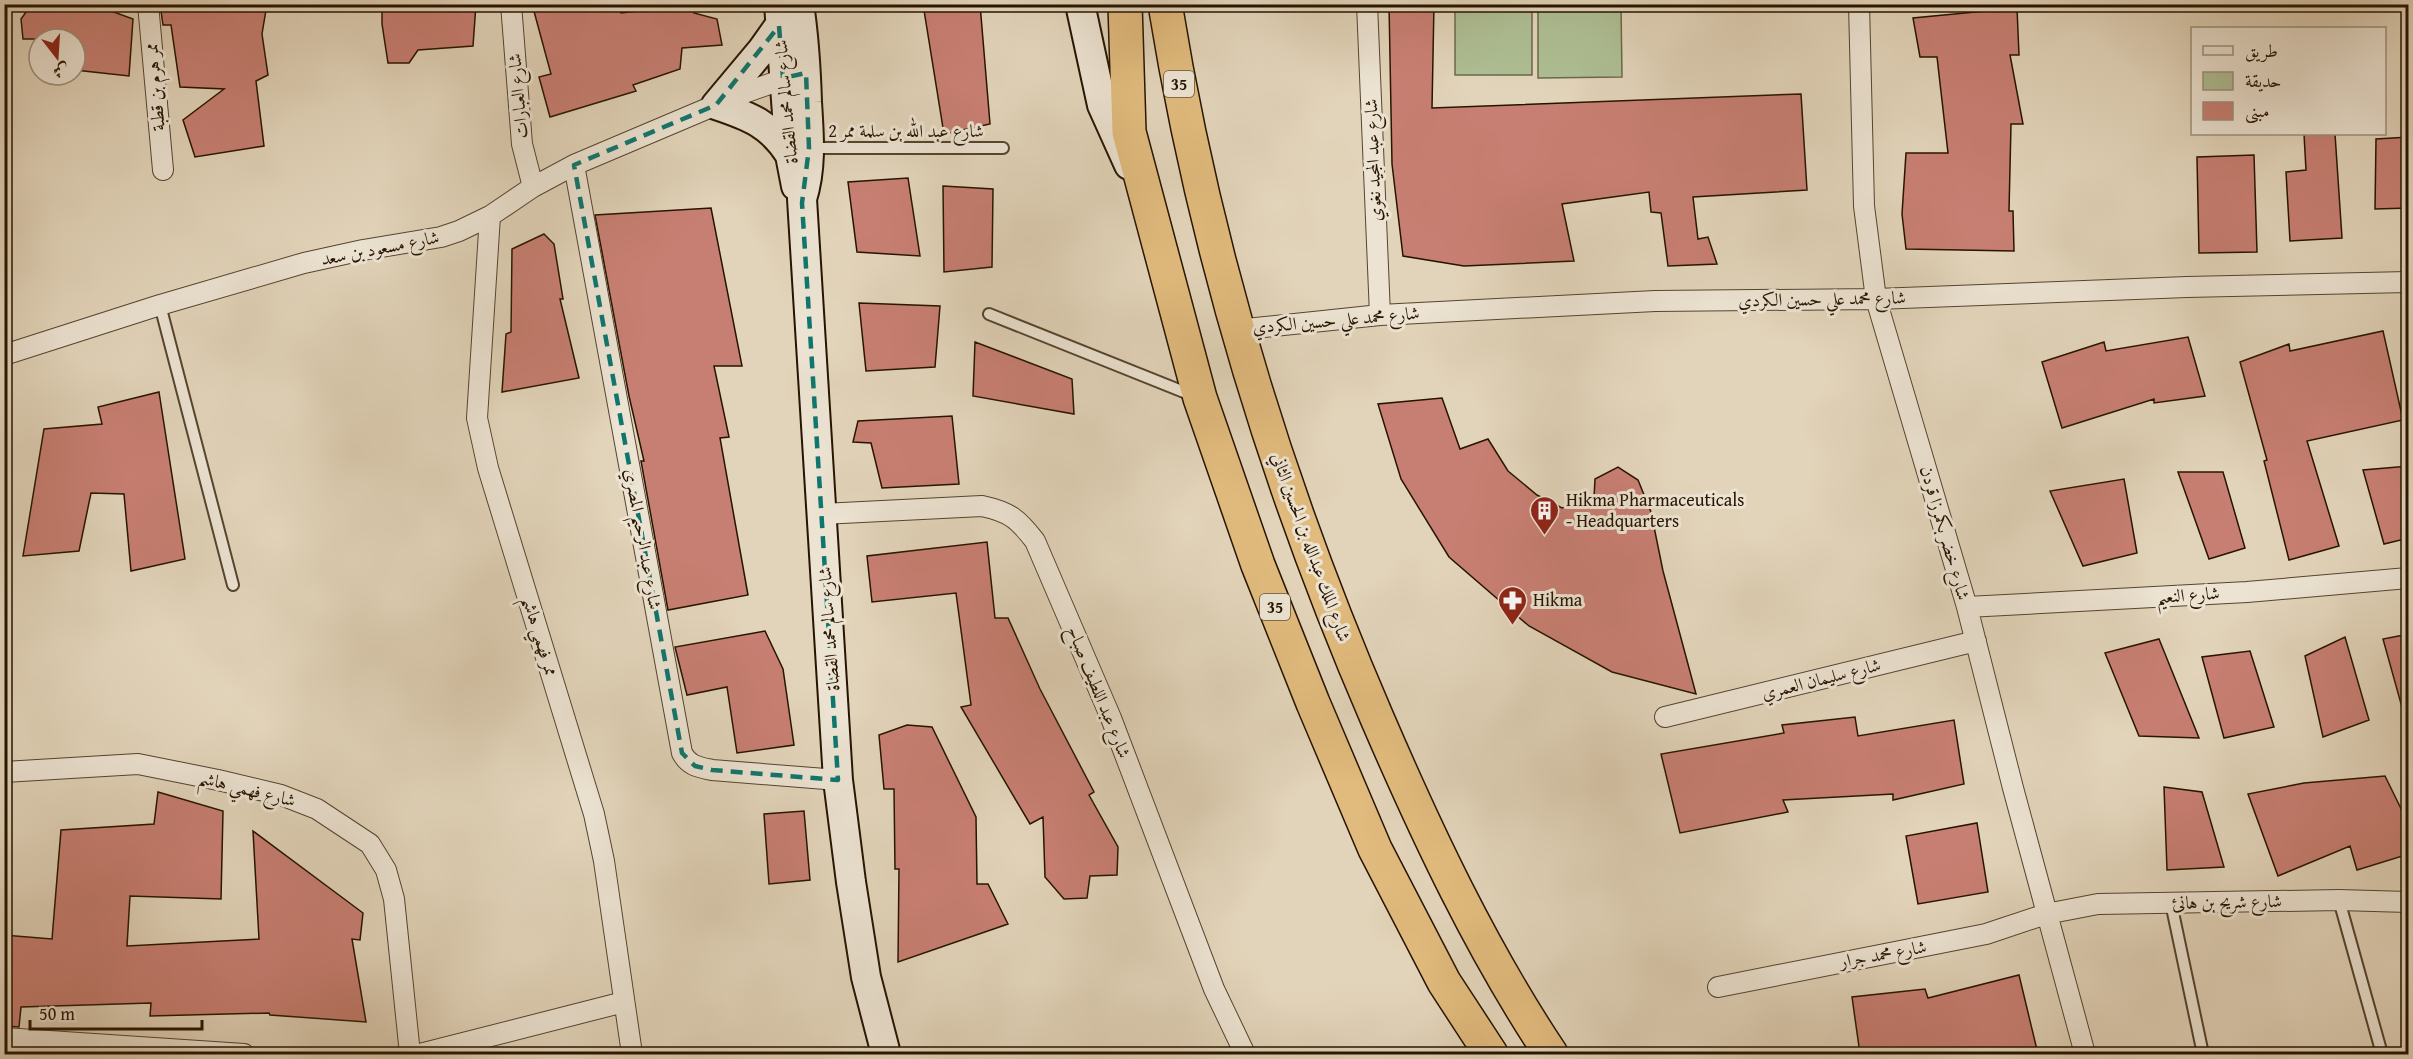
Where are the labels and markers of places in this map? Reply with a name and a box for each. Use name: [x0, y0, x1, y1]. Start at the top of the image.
place label: Hikma Pharmaceuticals - Headquarters: [1566, 486, 1745, 534]
building icon: Hikma Pharmaceuticals - Headquarters: [1529, 494, 1561, 536]
pharmacy icon: Hikma: [1496, 584, 1528, 626]
place label: Hikma: [1533, 586, 1583, 613]

